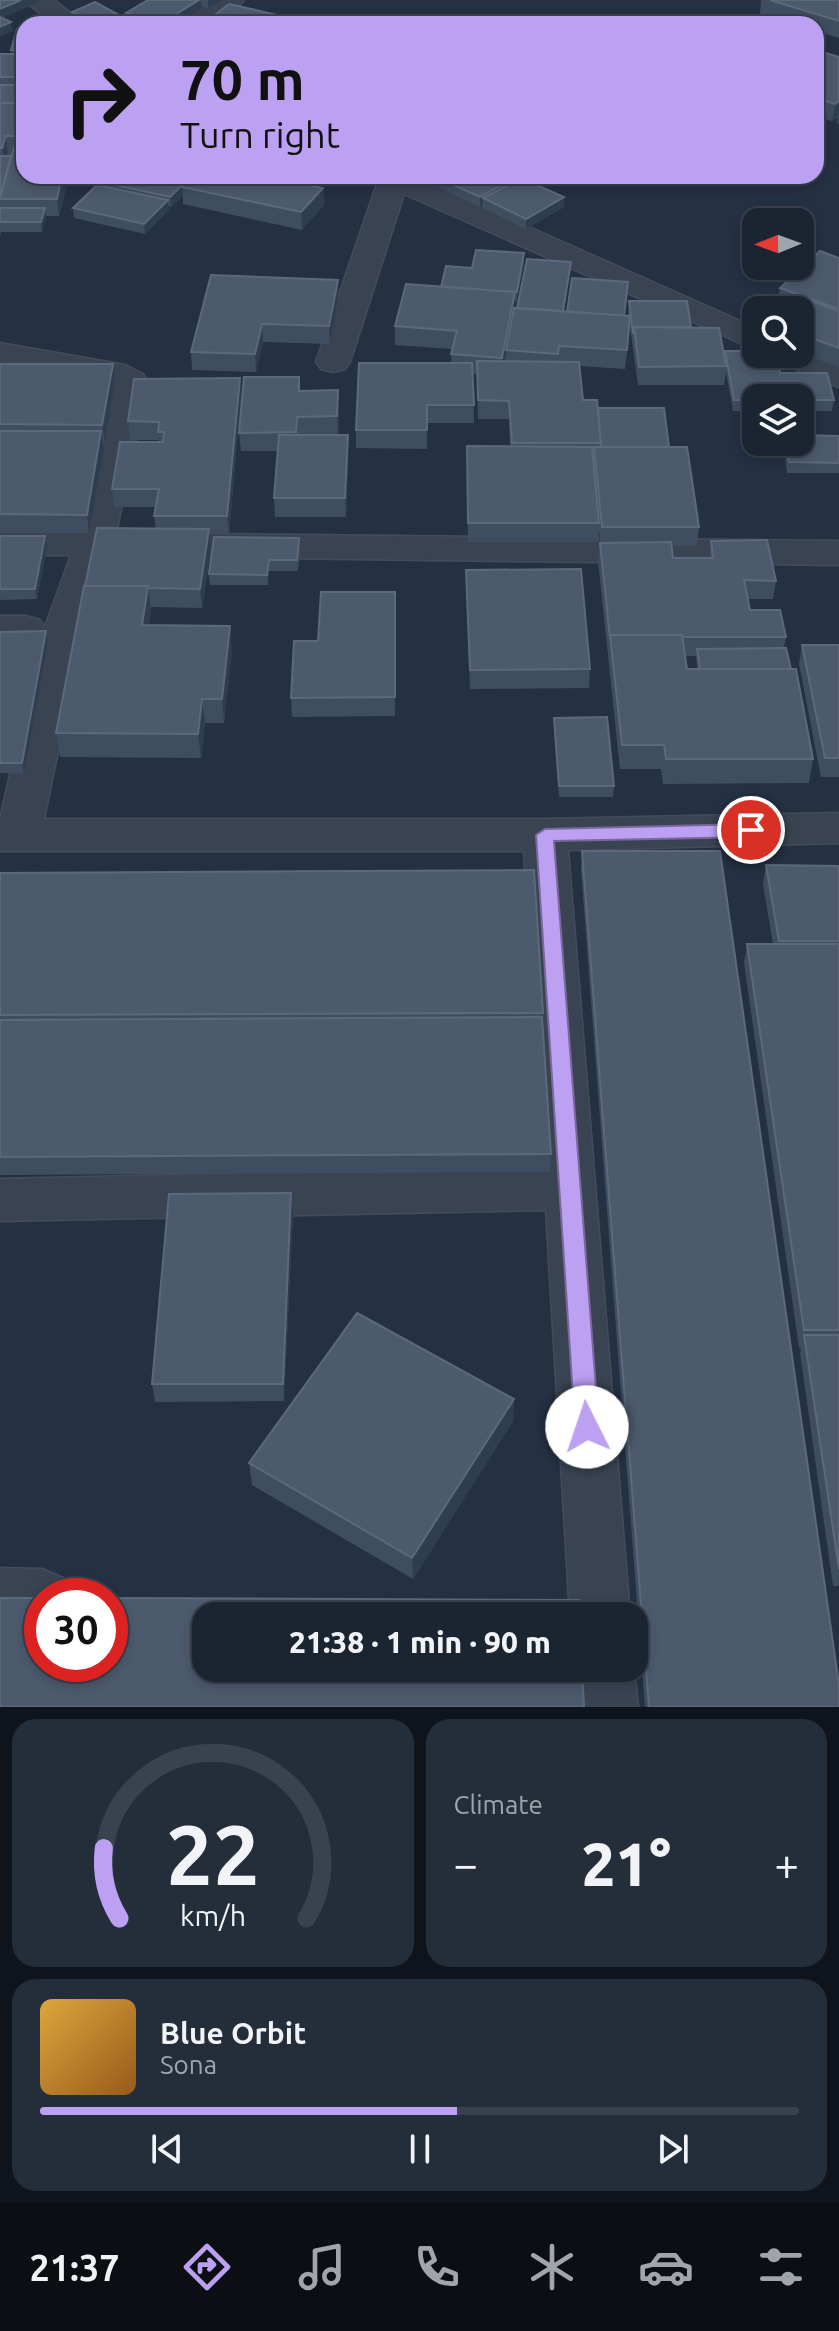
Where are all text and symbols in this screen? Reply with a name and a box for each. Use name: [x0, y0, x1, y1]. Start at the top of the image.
icon: right: [48, 48, 152, 152]
text: 70 m: [180, 48, 305, 111]
text: Turn right: [180, 114, 340, 155]
north arrow: [742, 208, 814, 280]
map controls: [742, 208, 814, 456]
button: search: [742, 296, 814, 368]
button: layers: [742, 384, 814, 456]
pin: [717, 796, 785, 864]
icon: arrive: [729, 808, 773, 852]
position arrow: [545, 1385, 629, 1469]
speed limit sign: 30: [24, 1578, 128, 1682]
text: 21:38 · 1 min · 90 m: [289, 1625, 551, 1659]
text: Climate: [454, 1790, 543, 1819]
text: 22: [166, 1807, 260, 1901]
text: 21°: [582, 1830, 671, 1897]
text: −: [454, 1839, 478, 1888]
text: +: [774, 1839, 799, 1888]
text: km/h: [180, 1899, 246, 1931]
text: Blue Orbit: [160, 2016, 306, 2050]
text: Sona: [160, 2050, 217, 2079]
icon: previous: [145, 2127, 189, 2171]
icon: pause: [398, 2127, 442, 2171]
icon: next: [651, 2127, 695, 2171]
icon: directions: [179, 2239, 235, 2295]
icon: music: [294, 2239, 350, 2295]
icon: phone: [409, 2239, 465, 2295]
icon: climate: [524, 2239, 580, 2295]
icon: car: [638, 2239, 694, 2295]
icon: filters: [753, 2239, 809, 2295]
text: 21:37: [29, 2247, 120, 2288]

